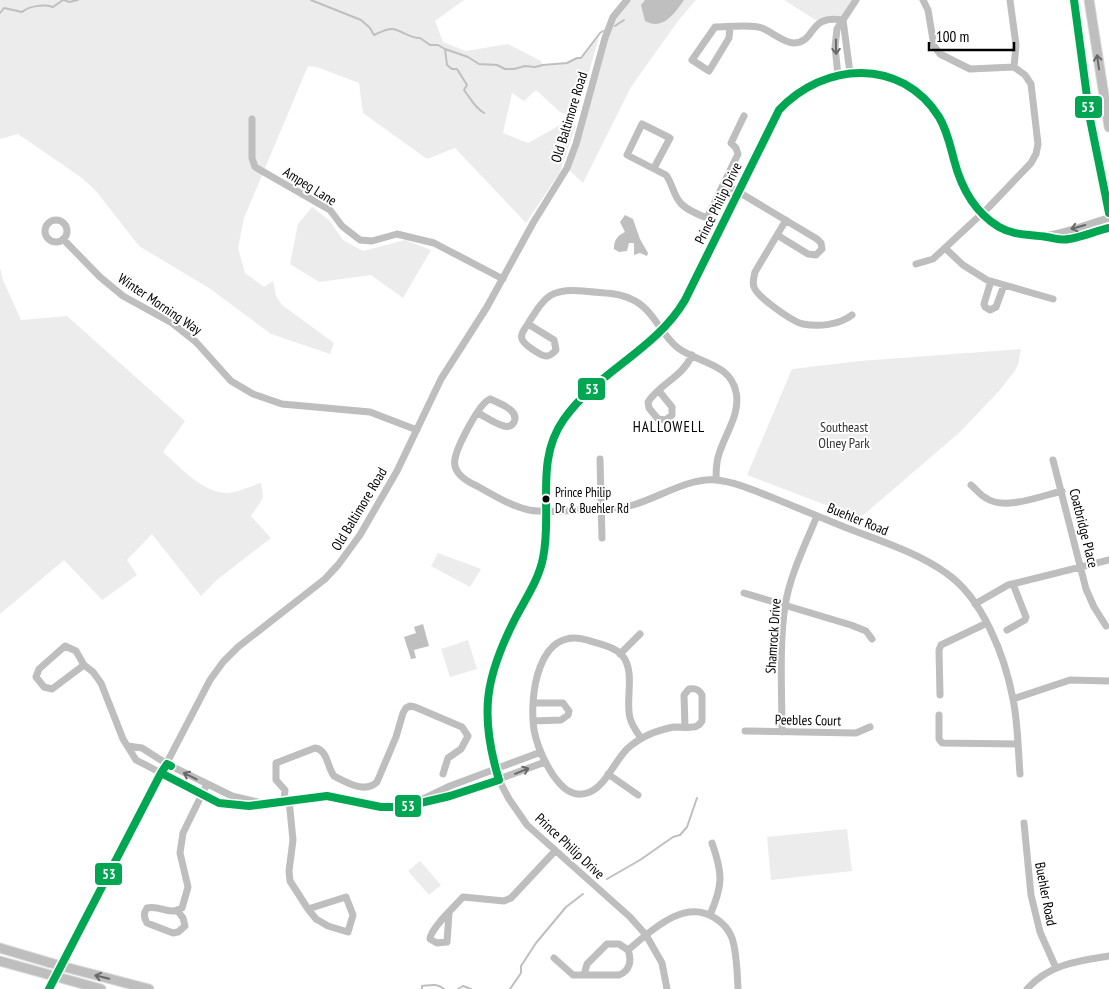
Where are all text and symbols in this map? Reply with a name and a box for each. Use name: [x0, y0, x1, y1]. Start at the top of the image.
scale bar: [929, 20, 1014, 52]
text: 100 m: [936, 27, 969, 46]
one-way arrow: [831, 38, 841, 54]
one-way arrow: [1093, 54, 1103, 70]
street label: Old Baltimore Road: [547, 69, 591, 165]
line badge: 53: [1074, 95, 1103, 119]
text: 53: [1081, 98, 1095, 116]
street label: Prince Philip Drive: [690, 159, 746, 247]
street label: Ampeg Lane: [280, 163, 340, 210]
one-way arrow: [1070, 222, 1086, 232]
street label: Winter Morning Way: [114, 269, 206, 339]
line badge: 53: [577, 377, 606, 401]
text: 53: [585, 380, 599, 398]
district label: HALLOWELL: [633, 417, 705, 436]
park label: Southeast Olney Park: [818, 418, 870, 452]
street label: Old Baltimore Road: [327, 464, 391, 554]
place label: Prince Philip Dr & Buehler Rd: [555, 484, 629, 517]
street label: Coatbridge Place: [1065, 487, 1103, 570]
marker: Prince Philip Dr & Buehler Rd: [541, 494, 551, 504]
street label: Buehler Road: [825, 499, 891, 539]
street label: Shamrock Drive: [761, 598, 785, 674]
street label: Peebles Court: [775, 710, 841, 730]
one-way arrow: [514, 765, 529, 774]
one-way arrow: [183, 771, 198, 781]
line badge: 53: [394, 794, 422, 818]
text: 53: [401, 797, 415, 815]
street label: Prince Philip Drive: [531, 809, 609, 883]
street label: Buehler Road: [1031, 861, 1061, 927]
line badge: 53: [94, 862, 123, 886]
text: 53: [102, 865, 116, 883]
one-way arrow: [94, 972, 110, 981]

